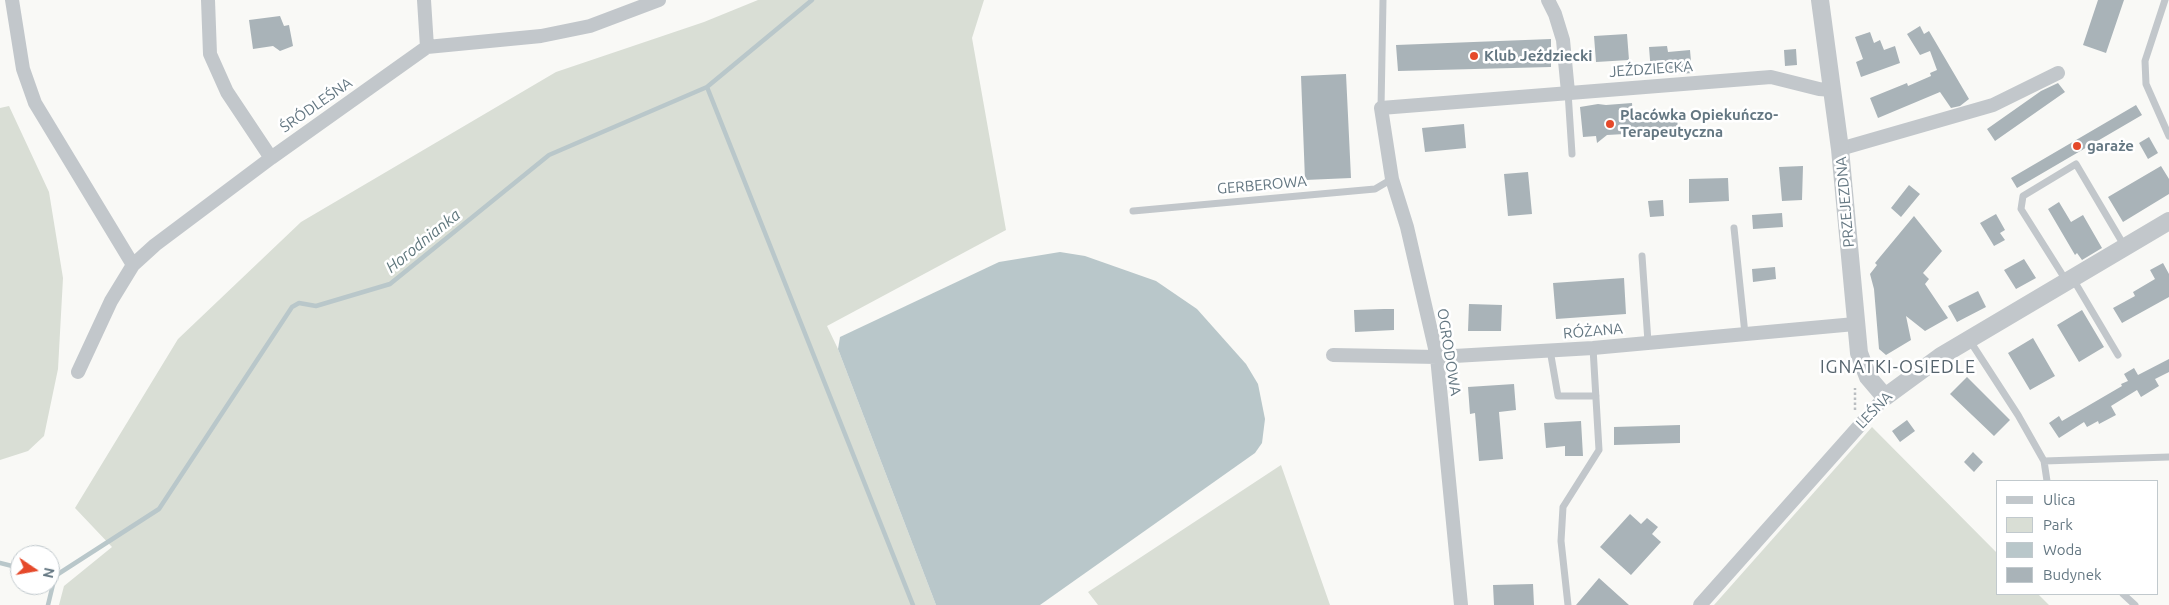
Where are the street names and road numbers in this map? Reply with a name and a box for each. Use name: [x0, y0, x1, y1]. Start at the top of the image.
street label: JEŹDZIECKA: [1608, 57, 1694, 81]
street label: ŚRÓDLEŚNA: [277, 74, 355, 136]
street label: PRZEJEZDNA: [1832, 156, 1858, 248]
street label: GERBEROWA: [1216, 172, 1308, 198]
street label: OGRODOWA: [1433, 307, 1465, 397]
street label: RÓŻANA: [1562, 319, 1624, 343]
street label: LEŚNA: [1852, 388, 1896, 432]

